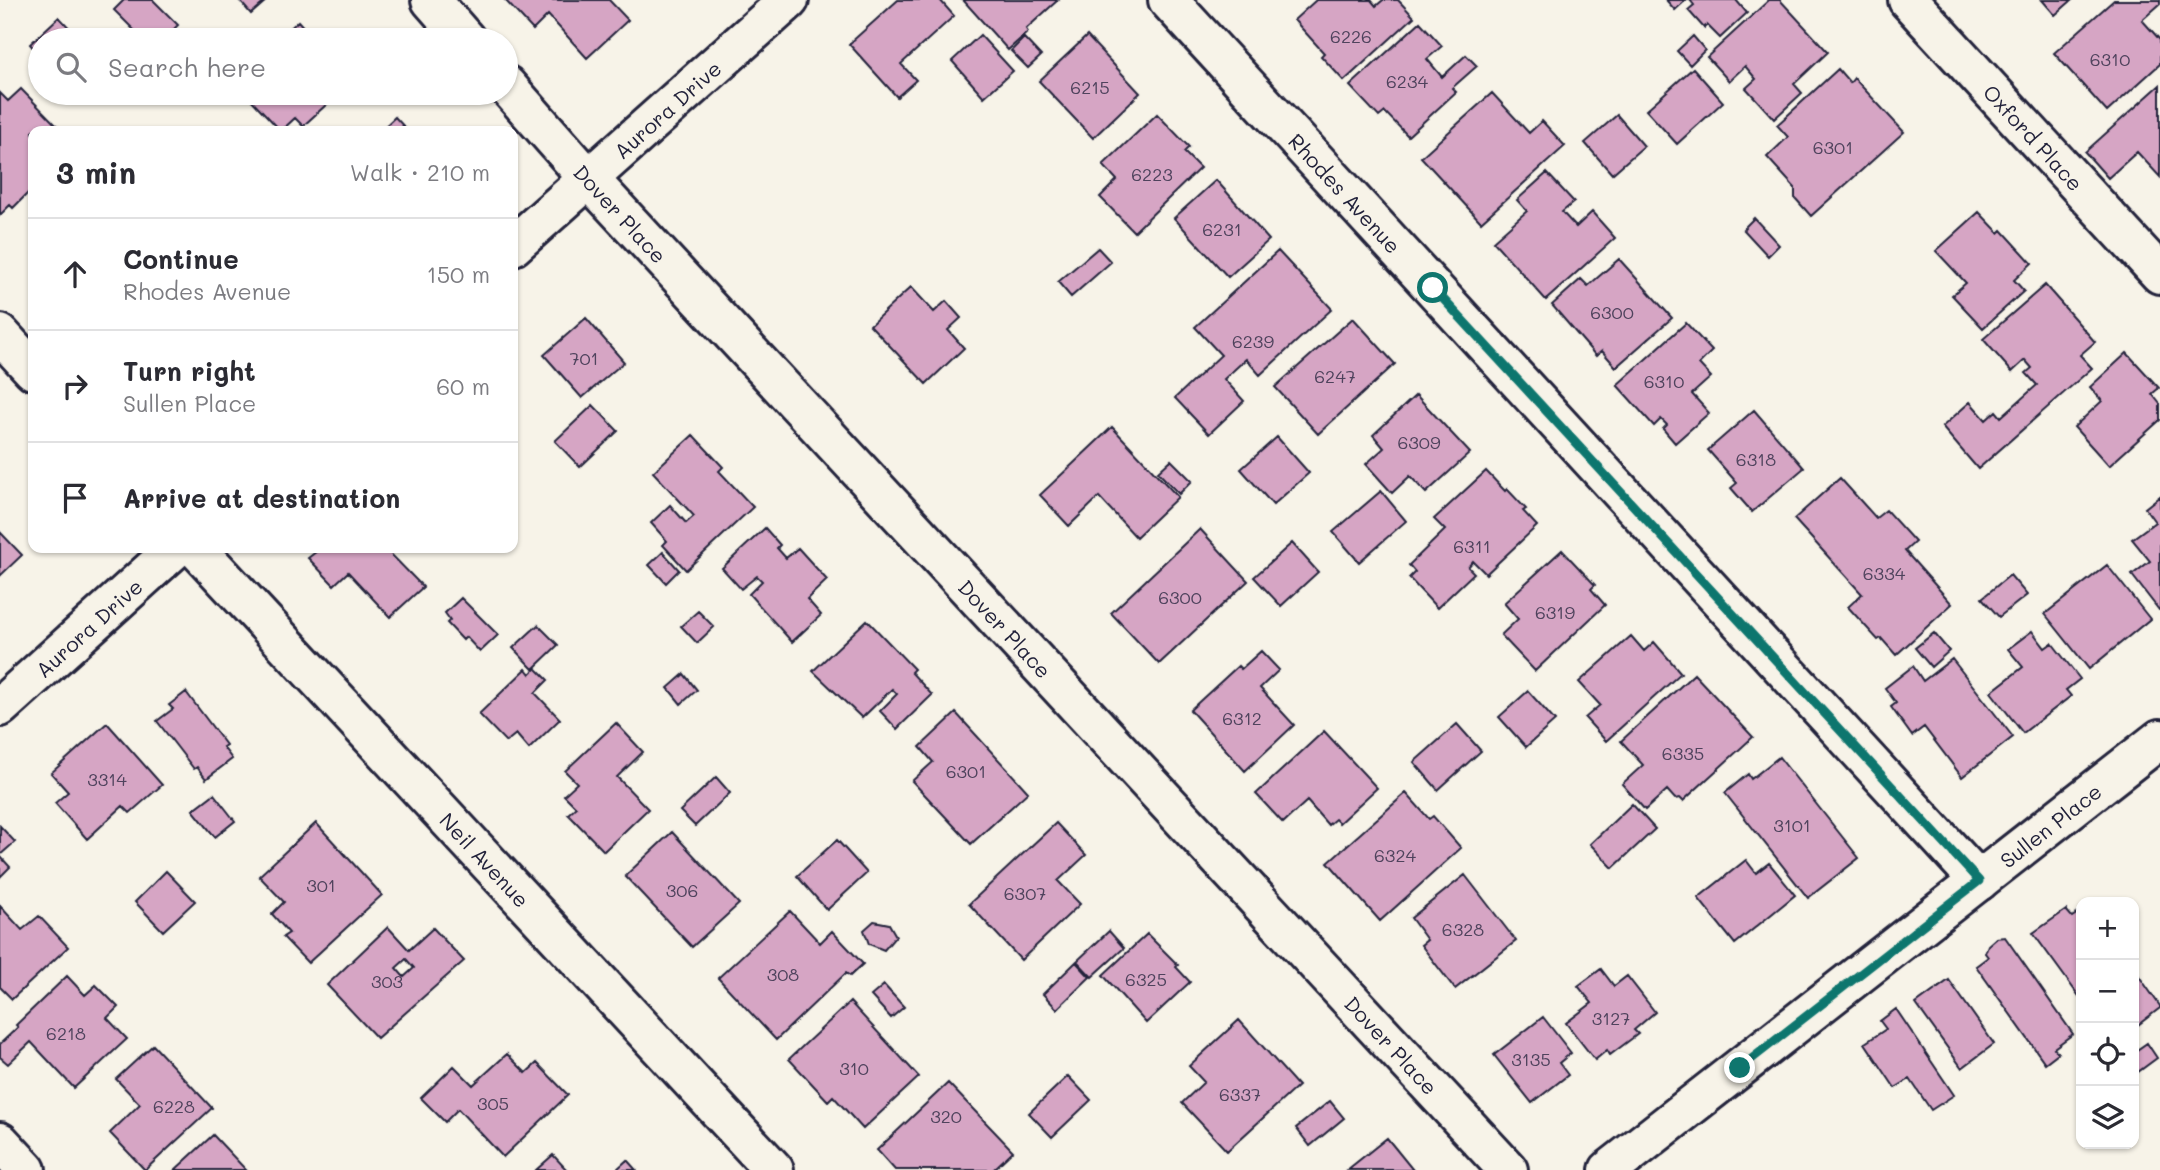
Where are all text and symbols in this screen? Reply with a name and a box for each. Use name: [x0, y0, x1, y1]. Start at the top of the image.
house number: 6226: [1330, 24, 1372, 48]
search box: [28, 28, 518, 105]
house number: 6310: [2090, 47, 2130, 71]
icon: search: [52, 48, 90, 86]
text: Search here: [108, 50, 266, 84]
street label: Aurora Drive: [607, 54, 726, 164]
house number: 6234: [1386, 69, 1428, 93]
house number: 6215: [1070, 75, 1110, 99]
street label: Oxford Place: [1978, 78, 2090, 196]
street label: Rhodes Avenue: [1283, 127, 1407, 258]
house number: 6301: [1813, 135, 1853, 159]
text: 3 min: [56, 152, 136, 192]
text: Walk · 210 m: [350, 157, 490, 187]
street label: Dover Place: [568, 158, 673, 268]
house number: 6223: [1131, 162, 1173, 186]
house number: 6231: [1202, 217, 1242, 241]
text: Continue: [123, 242, 239, 276]
icon: ahead: [56, 255, 94, 293]
text: 150 m: [426, 259, 490, 289]
route start: [1417, 272, 1448, 303]
text: Rhodes Avenue: [123, 276, 291, 306]
house number: 6300: [1590, 300, 1634, 324]
house number: 6239: [1232, 329, 1274, 353]
house number: 701: [569, 346, 599, 370]
text: Turn right: [123, 354, 256, 388]
house number: 6247: [1314, 364, 1356, 388]
icon: right: [56, 367, 94, 405]
house number: 6310: [1644, 369, 1684, 393]
text: 60 m: [436, 371, 490, 401]
text: Sullen Place: [123, 388, 256, 418]
house number: 6309: [1397, 430, 1441, 454]
house number: 6318: [1736, 447, 1776, 471]
icon: arrive: [56, 479, 94, 517]
text: Arrive at destination: [123, 481, 400, 515]
house number: 6311: [1453, 534, 1491, 558]
house number: 6334: [1863, 561, 1906, 585]
street label: Aurora Drive: [29, 572, 147, 682]
street label: Dover Place: [953, 573, 1058, 683]
house number: 6300: [1158, 585, 1202, 609]
house number: 6319: [1535, 600, 1575, 624]
house number: 6312: [1222, 706, 1262, 730]
house number: 6335: [1662, 741, 1704, 765]
house number: 6301: [946, 759, 986, 783]
house number: 3314: [87, 767, 127, 791]
street label: Sullen Place: [1994, 777, 2106, 873]
street label: Neil Avenue: [435, 806, 536, 912]
house number: 3101: [1773, 813, 1811, 837]
house number: 6324: [1374, 843, 1416, 867]
house number: 301: [306, 873, 336, 897]
house number: 306: [666, 878, 698, 902]
house number: 6307: [1004, 881, 1046, 905]
map controls: [2076, 897, 2139, 1149]
button: +: [2076, 897, 2139, 960]
house number: 6328: [1442, 917, 1484, 941]
button: −: [2076, 960, 2139, 1023]
house number: 308: [767, 962, 799, 986]
house number: 6325: [1125, 967, 1167, 991]
house number: 303: [371, 969, 403, 993]
street label: Dover Place: [1339, 990, 1444, 1100]
house number: 3127: [1592, 1006, 1630, 1030]
house number: 6218: [46, 1021, 86, 1045]
button: locate: [2076, 1023, 2139, 1086]
house number: 3135: [1511, 1047, 1551, 1071]
route end: [1724, 1052, 1755, 1083]
house number: 310: [839, 1056, 869, 1080]
house number: 6337: [1219, 1082, 1261, 1106]
button: layers: [2076, 1086, 2139, 1149]
house number: 305: [477, 1091, 509, 1115]
house number: 6228: [153, 1094, 195, 1118]
house number: 320: [930, 1104, 962, 1128]

